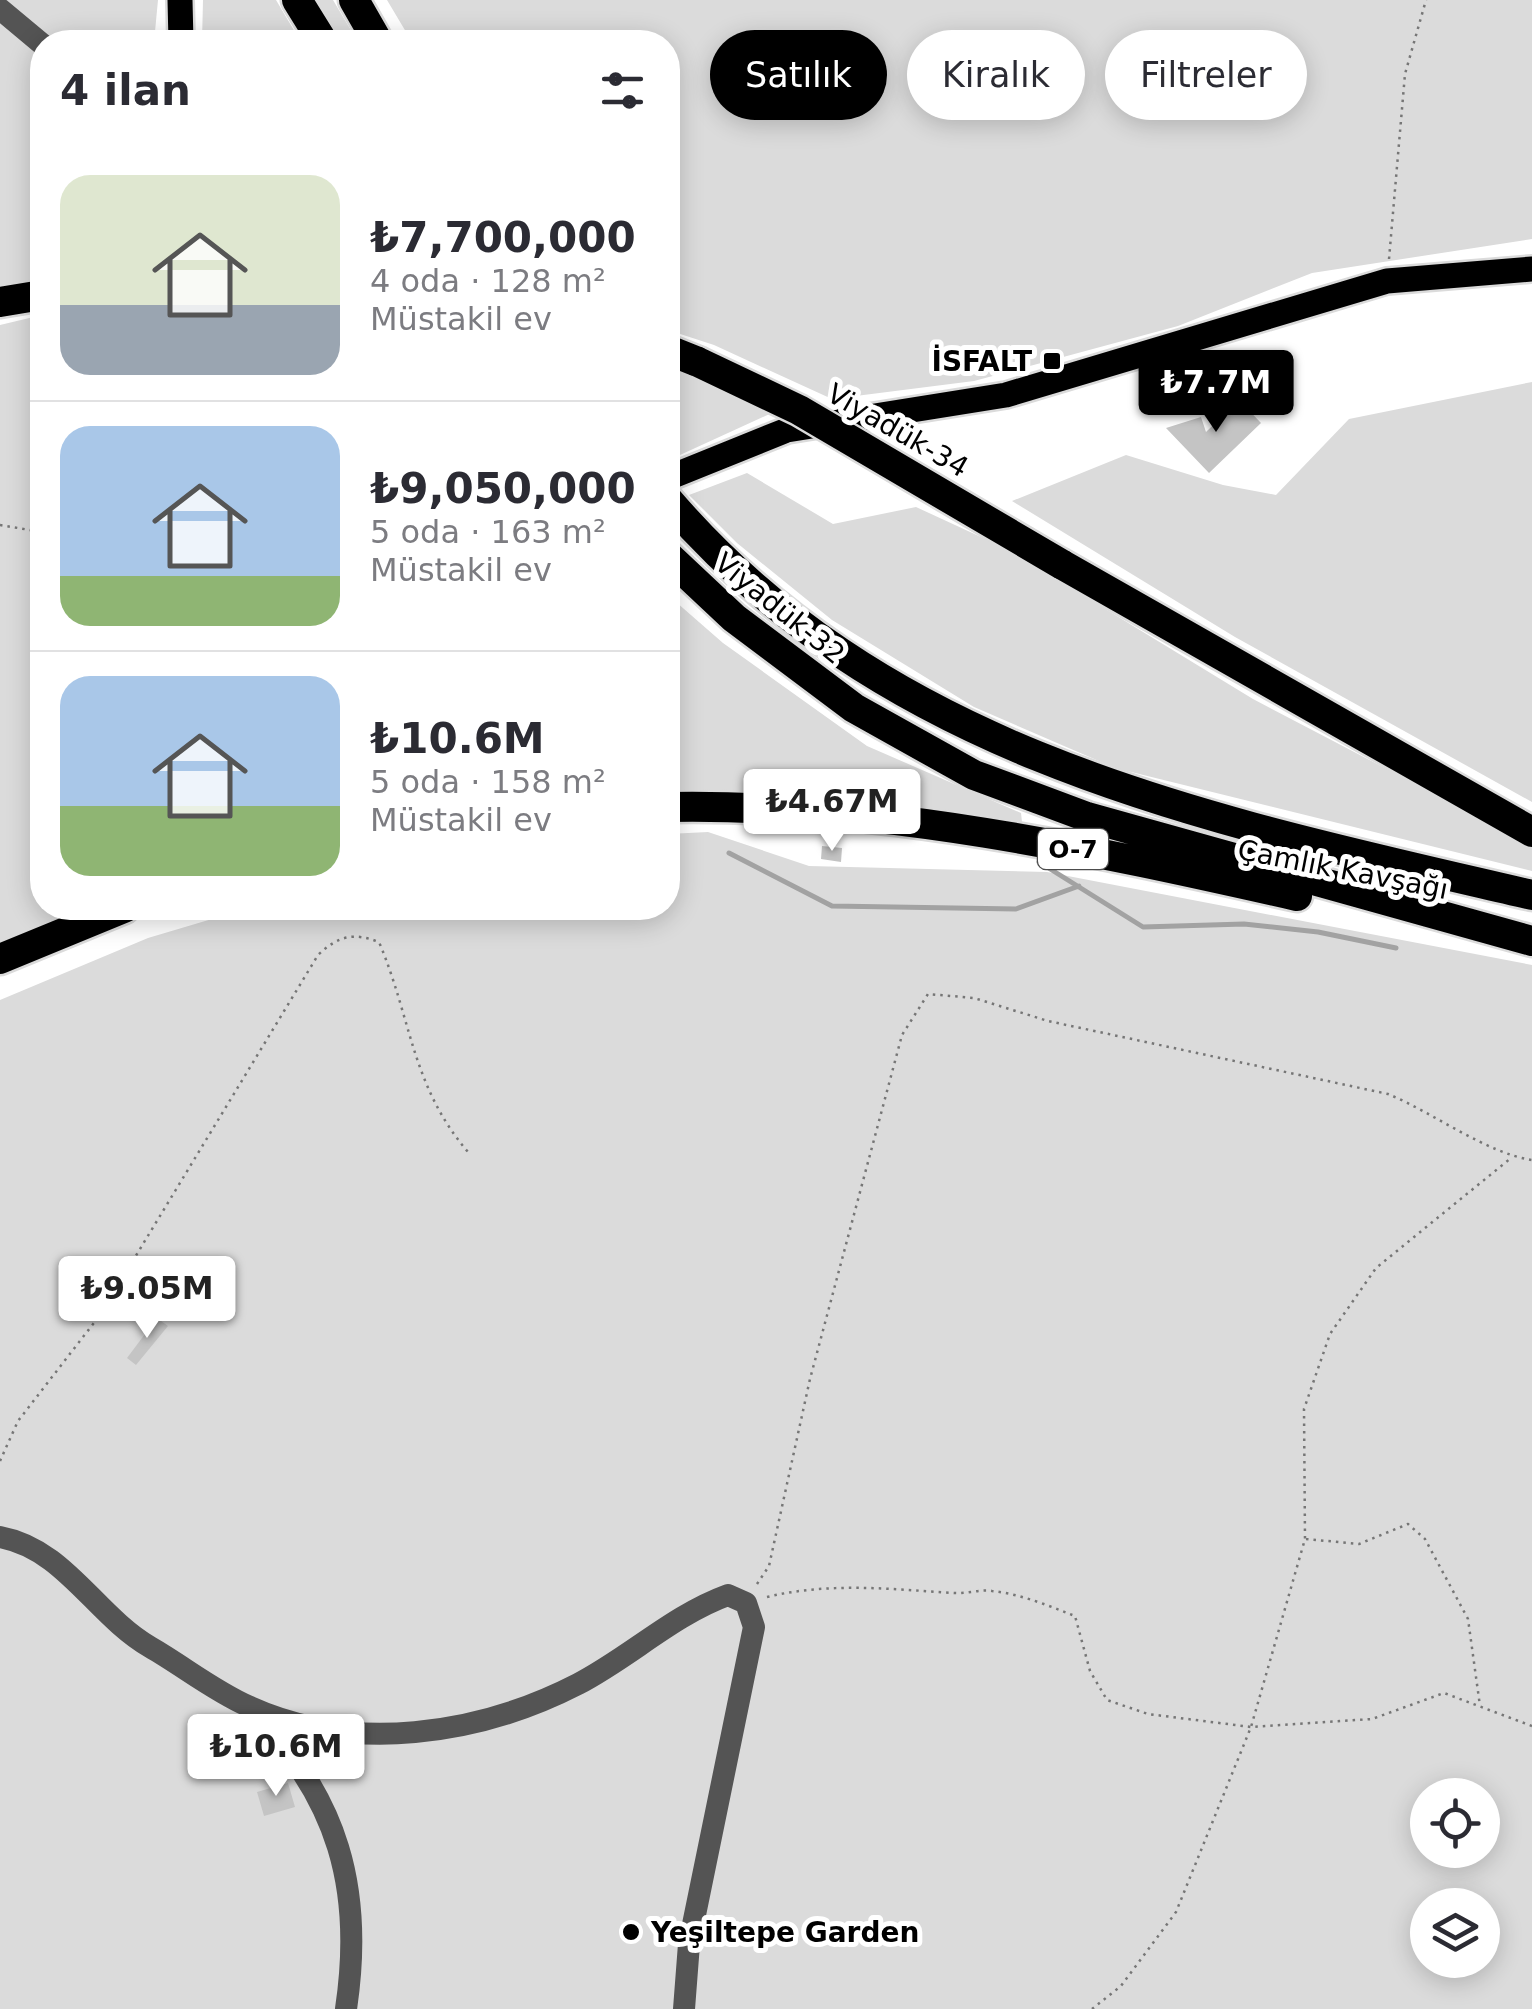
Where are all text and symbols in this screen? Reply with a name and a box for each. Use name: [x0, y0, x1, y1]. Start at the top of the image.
chip: Satılık: [710, 30, 887, 120]
chip: Kiralık: [907, 30, 1085, 120]
chip: Filtreler: [1105, 30, 1307, 120]
icon: filters: [595, 63, 650, 118]
text: 4 ilan: [60, 66, 191, 115]
text: ₺7,700,000: [370, 213, 636, 262]
icon: home: [140, 215, 260, 335]
text: 4 oda · 128 m²: [370, 262, 606, 300]
text: Müstakil ev: [370, 300, 552, 338]
place label: İSFALT: [932, 344, 1032, 378]
marker: İSFALT: [1041, 350, 1063, 372]
pin: ₺7.7M: [1146, 350, 1286, 435]
text: ₺7.7M: [1161, 363, 1271, 401]
street label: Viyadük-34: [821, 377, 974, 484]
text: ₺9,050,000: [370, 464, 636, 513]
icon: home: [140, 466, 260, 586]
text: 5 oda · 163 m²: [370, 513, 606, 551]
street label: Viyadük-32: [708, 546, 851, 671]
text: Müstakil ev: [370, 551, 552, 589]
text: ₺10.6M: [370, 714, 545, 763]
icon: home: [140, 716, 260, 836]
text: 5 oda · 158 m²: [370, 763, 606, 801]
pin: ₺4.67M: [751, 769, 913, 854]
text: ₺4.67M: [765, 782, 899, 820]
text: Müstakil ev: [370, 801, 552, 839]
road number: O-7: [1038, 829, 1108, 869]
street label: Çamlık Kavşağı: [1235, 833, 1451, 906]
pin: ₺9.05M: [66, 1256, 228, 1341]
text: ₺9.05M: [80, 1269, 214, 1307]
pin: ₺10.6M: [195, 1714, 357, 1799]
text: ₺10.6M: [209, 1727, 343, 1765]
map controls: [1410, 1778, 1500, 1978]
button: locate: [1410, 1778, 1500, 1868]
button: layers: [1410, 1888, 1500, 1978]
place label: Yeşiltepe Garden: [650, 1916, 919, 1949]
marker: Yeşiltepe Garden: [620, 1921, 642, 1943]

